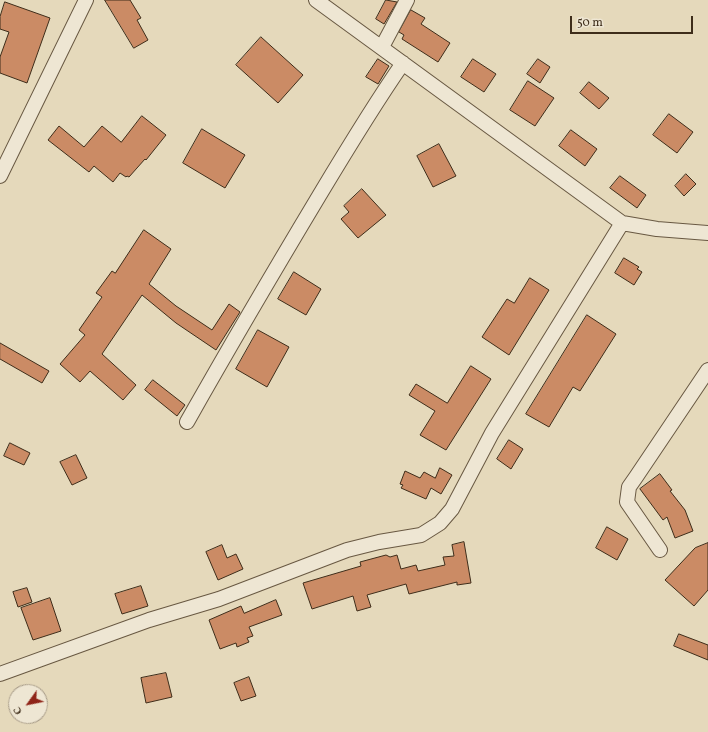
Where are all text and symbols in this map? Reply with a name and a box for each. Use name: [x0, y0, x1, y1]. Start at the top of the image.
scale bar: [572, 8, 695, 34]
text: 50 m: [577, 15, 603, 31]
north arrow: [8, 684, 48, 724]
text: С: [10, 703, 27, 717]

